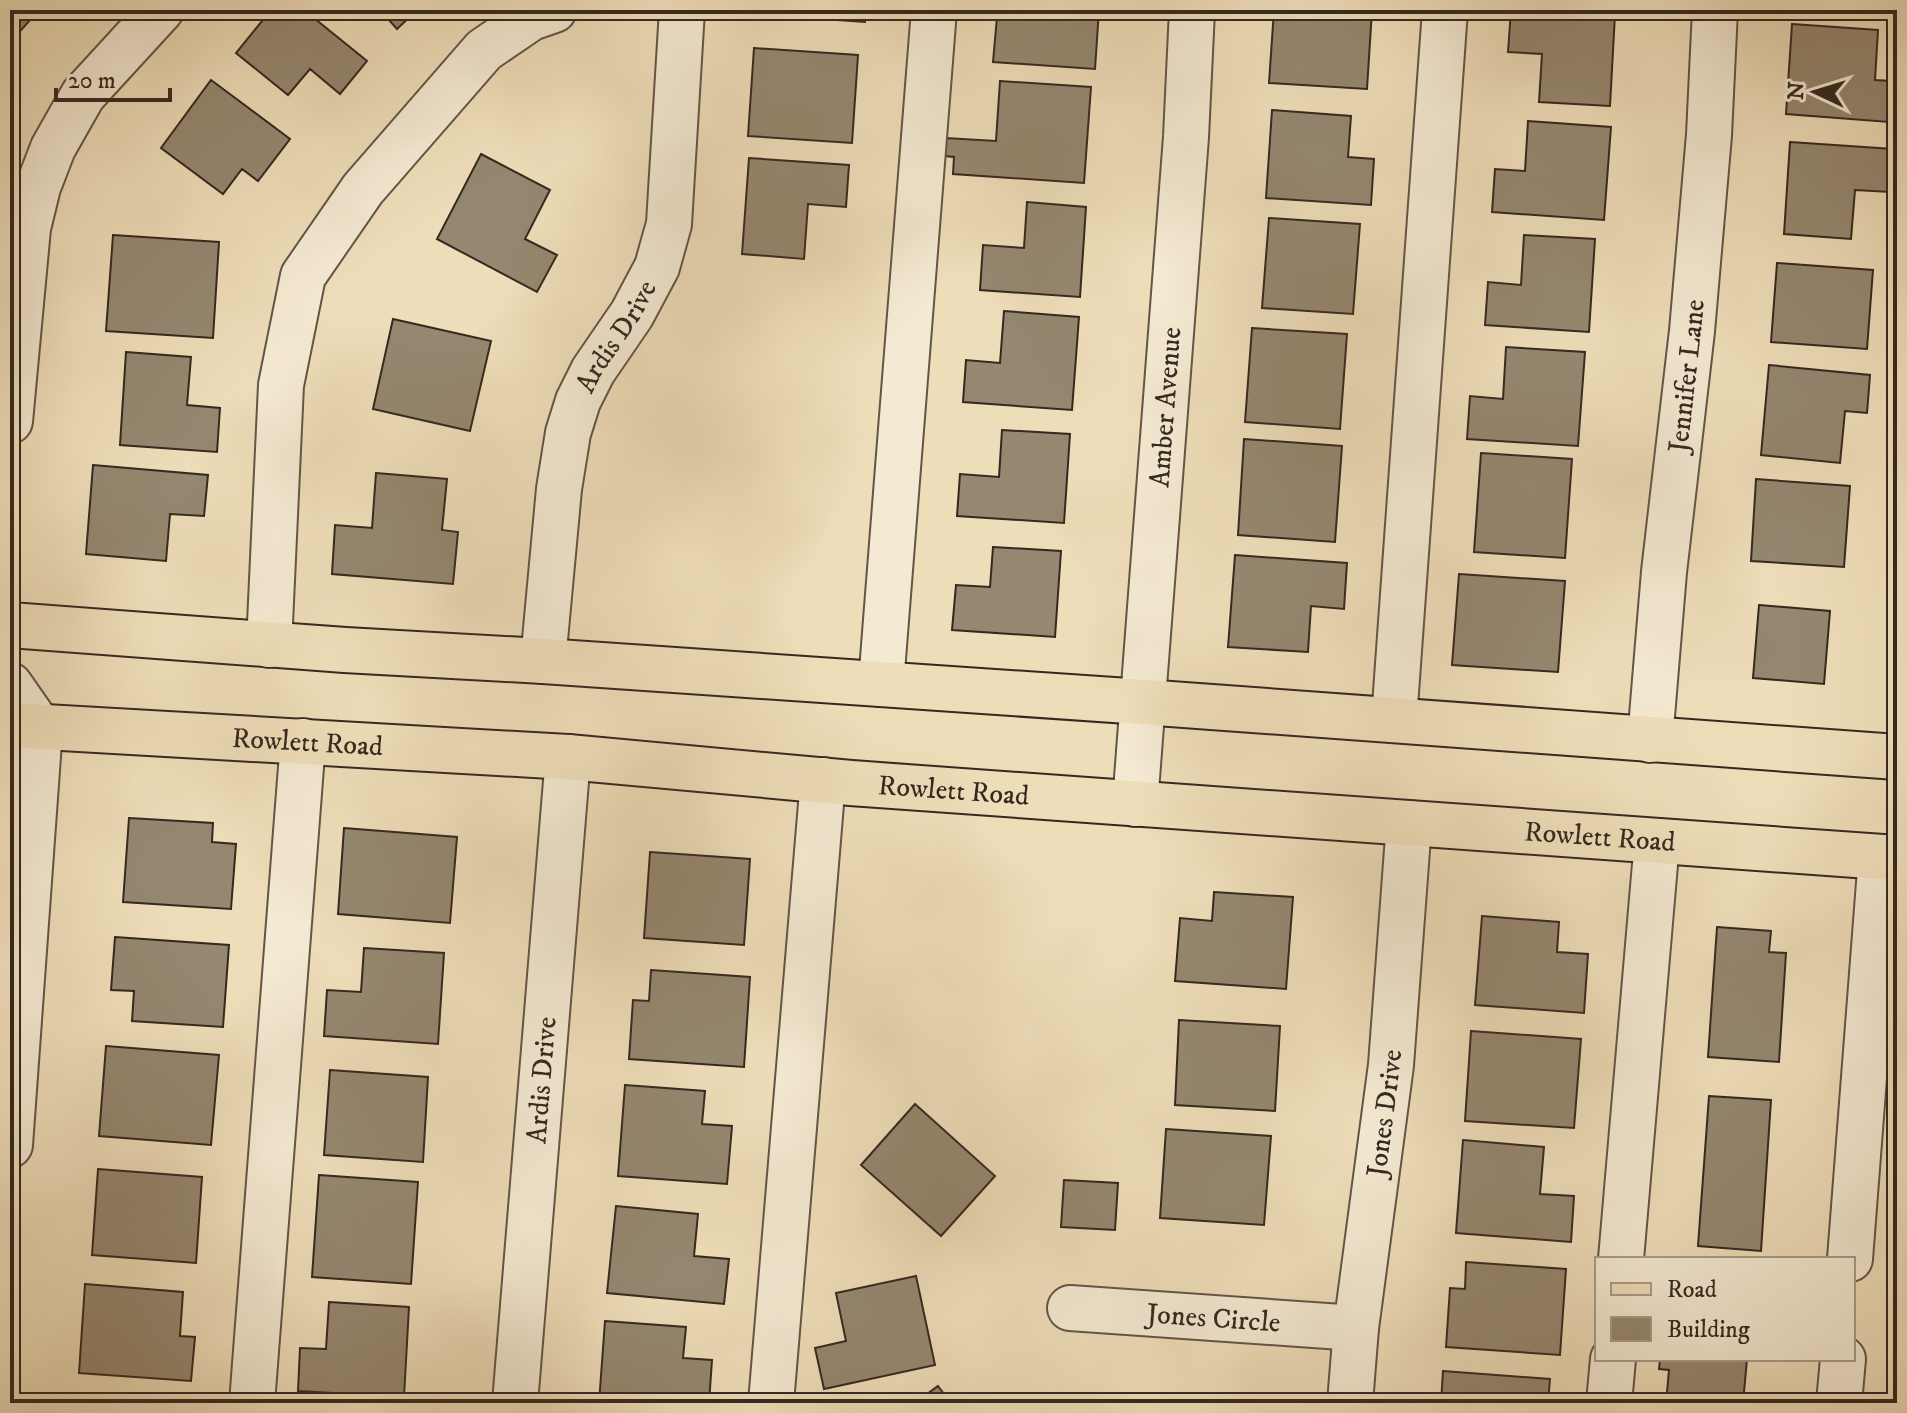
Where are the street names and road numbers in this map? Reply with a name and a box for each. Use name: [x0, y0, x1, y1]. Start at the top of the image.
street label: Ardis Drive: [567, 274, 664, 399]
street label: Jennifer Lane: [1660, 298, 1712, 457]
street label: Amber Avenue: [1142, 326, 1189, 489]
street label: Rowlett Road: [231, 720, 384, 764]
street label: Rowlett Road: [877, 767, 1030, 813]
street label: Rowlett Road: [1523, 814, 1677, 860]
street label: Ardis Drive: [519, 1015, 564, 1145]
street label: Jones Drive: [1358, 1048, 1410, 1182]
street label: Jones Circle: [1143, 1296, 1282, 1340]

